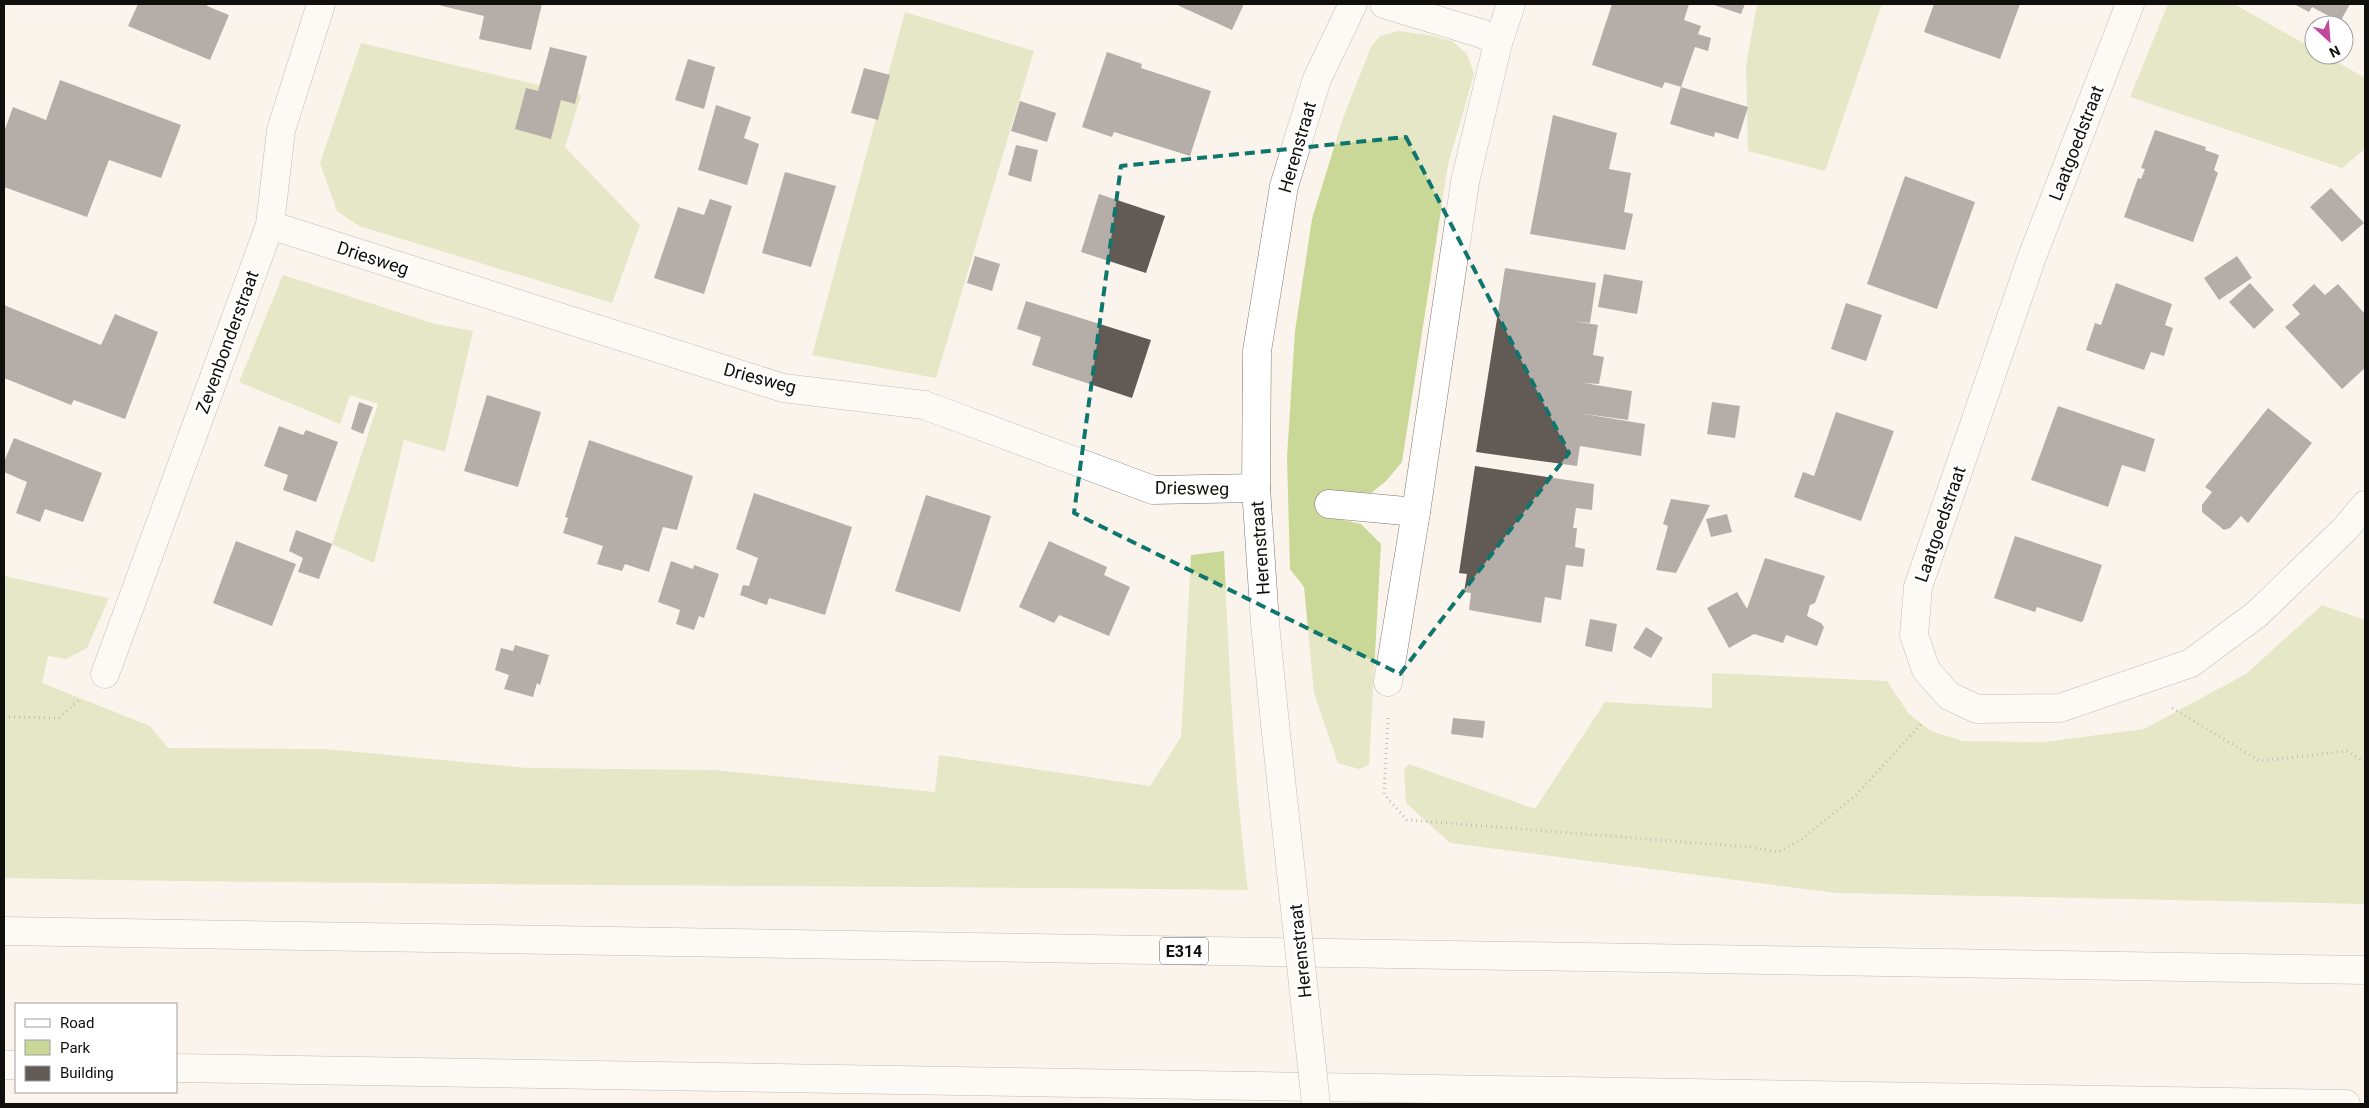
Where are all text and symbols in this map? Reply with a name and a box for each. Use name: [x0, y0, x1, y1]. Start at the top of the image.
north arrow: [2304, 15, 2354, 65]
text: N: [2327, 42, 2343, 61]
street label: Laatgoedstraat: [2044, 82, 2108, 204]
street label: Herenstraat: [1274, 99, 1320, 195]
street label: Driesweg: [334, 237, 412, 279]
street label: Zevenbonderstraat: [191, 268, 263, 416]
street label: Driesweg: [721, 358, 799, 398]
street label: Laatgoedstraat: [1910, 463, 1970, 585]
street label: Driesweg: [1155, 477, 1229, 499]
street label: Herenstraat: [1246, 500, 1274, 596]
street label: Herenstraat: [1285, 903, 1315, 999]
road number: E314: [1160, 938, 1208, 964]
legend: [15, 1003, 178, 1093]
text: Road: [60, 1014, 94, 1032]
text: Park: [60, 1039, 91, 1057]
text: Building: [60, 1064, 114, 1082]

